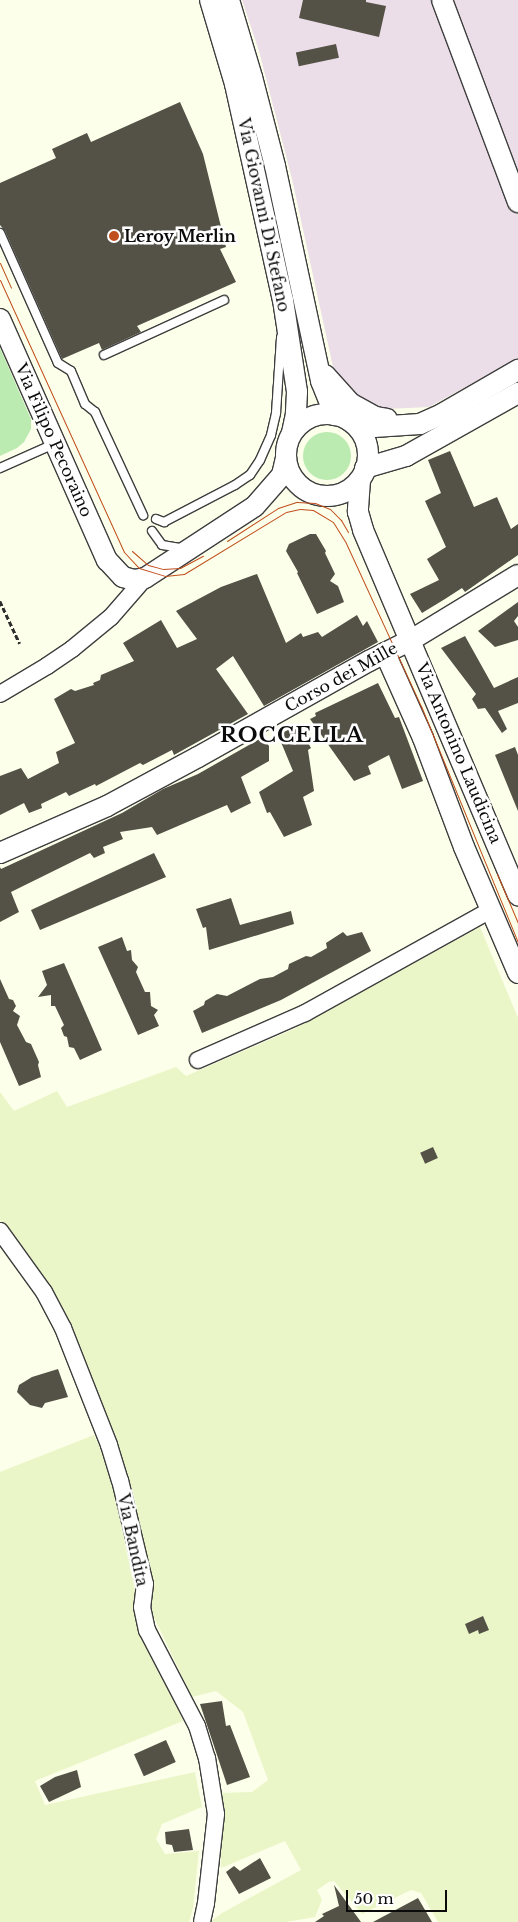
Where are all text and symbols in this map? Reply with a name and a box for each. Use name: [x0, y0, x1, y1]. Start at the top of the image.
street label: Via Giovanni Di Stefano: [234, 116, 294, 314]
place label: Leroy Merlin: [124, 226, 236, 246]
marker: Leroy Merlin: [108, 230, 120, 242]
street label: Via Filipo Pecoraino: [11, 360, 97, 520]
street label: Corso dei Mille: [281, 638, 401, 716]
street label: Via Antonino Laudicina: [412, 659, 506, 847]
district label: ROCCELLA: [219, 722, 365, 748]
street label: Via Bandita: [114, 1492, 152, 1588]
scale bar: [348, 1880, 449, 1912]
text: 50 m: [354, 1889, 394, 1908]

